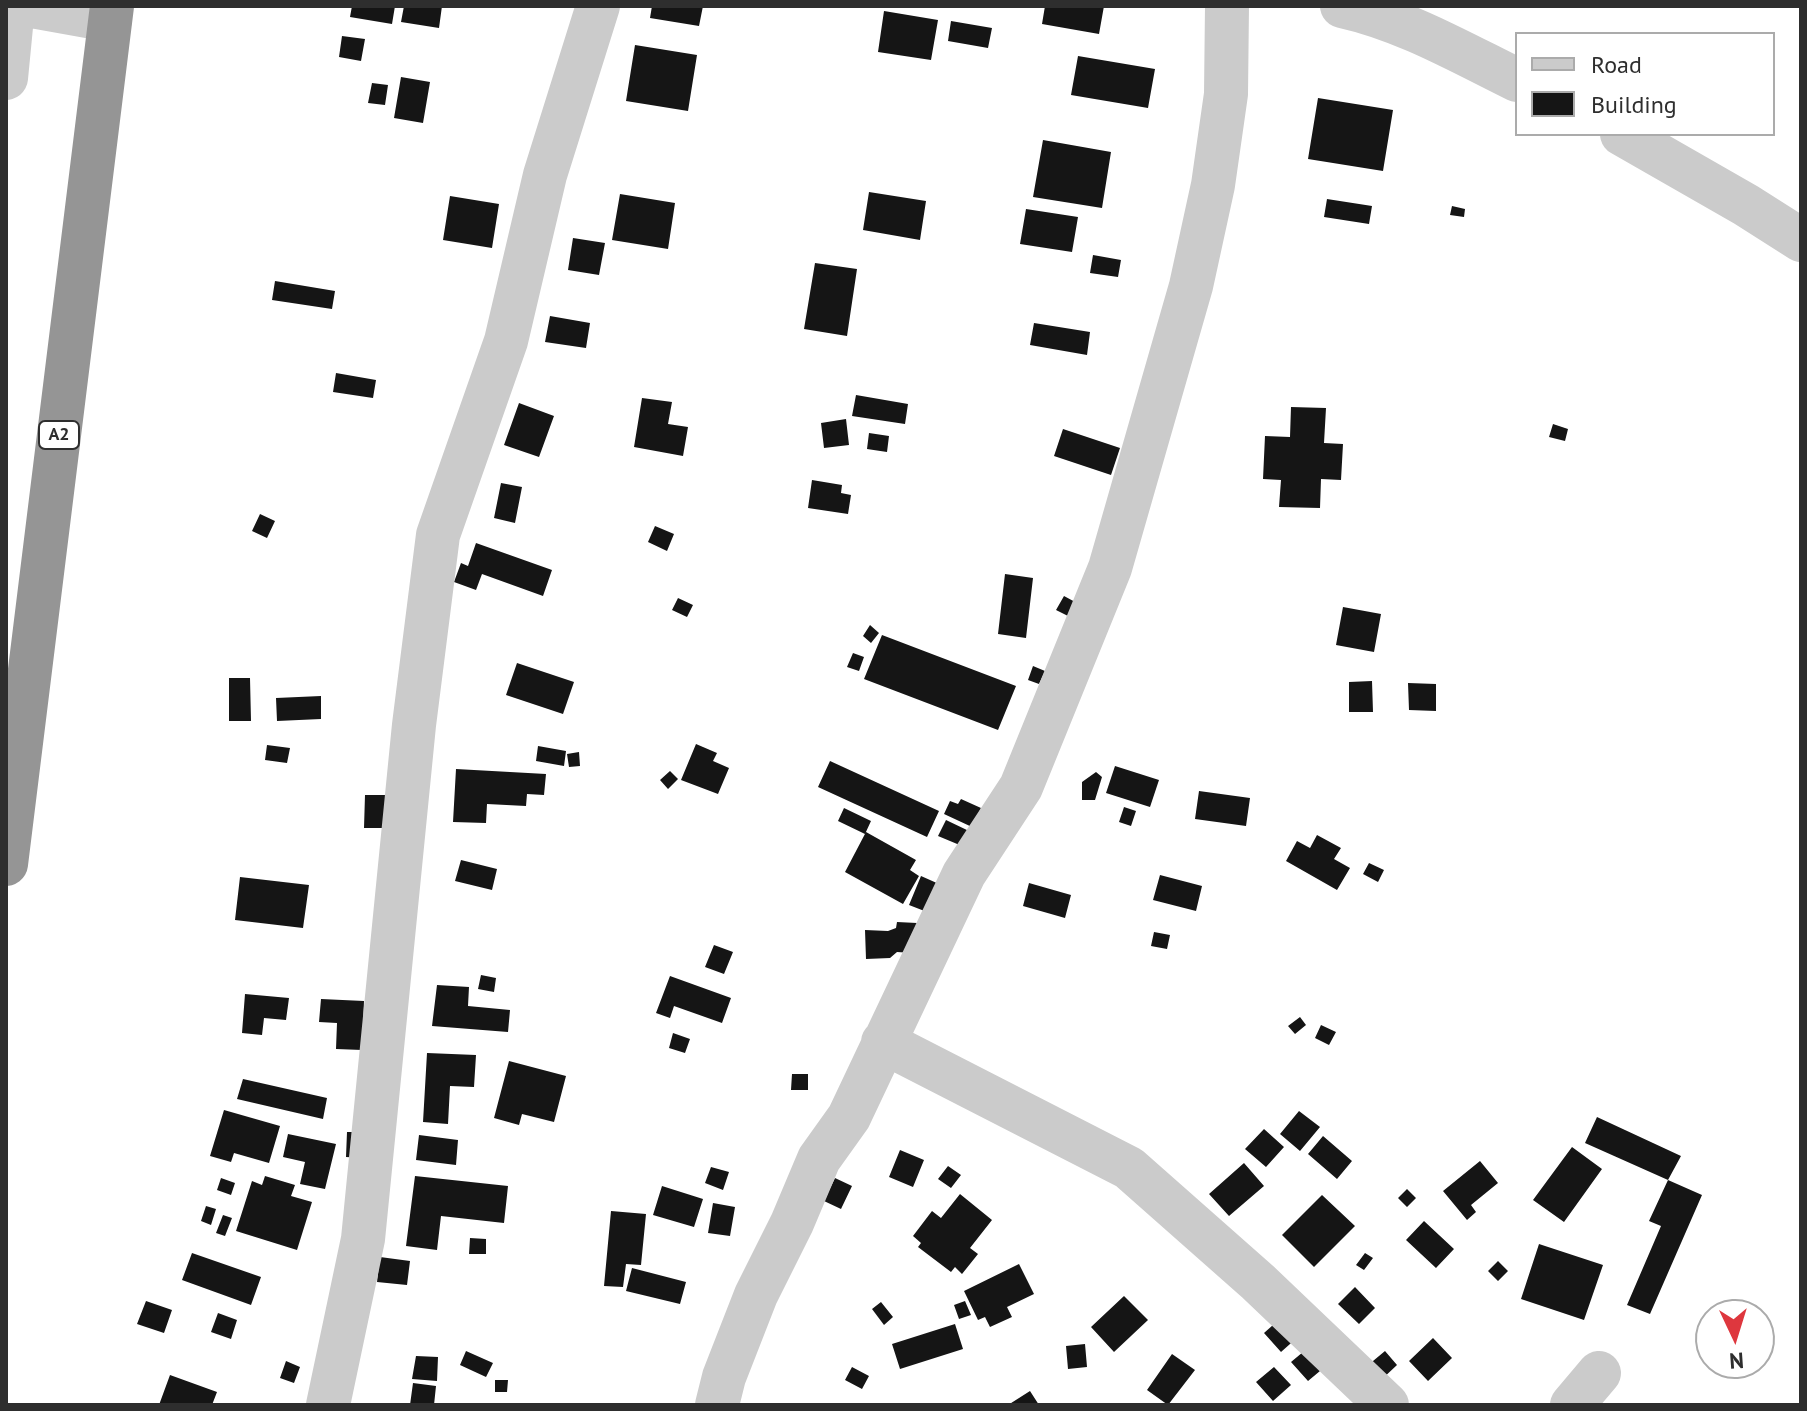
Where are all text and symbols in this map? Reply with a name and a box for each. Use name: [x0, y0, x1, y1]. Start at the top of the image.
legend: [1515, 32, 1775, 136]
text: Road: [1591, 49, 1642, 80]
text: Building: [1591, 89, 1677, 120]
road number: A2: [39, 421, 79, 449]
north arrow: [1695, 1299, 1775, 1379]
text: N: [1728, 1346, 1745, 1375]

